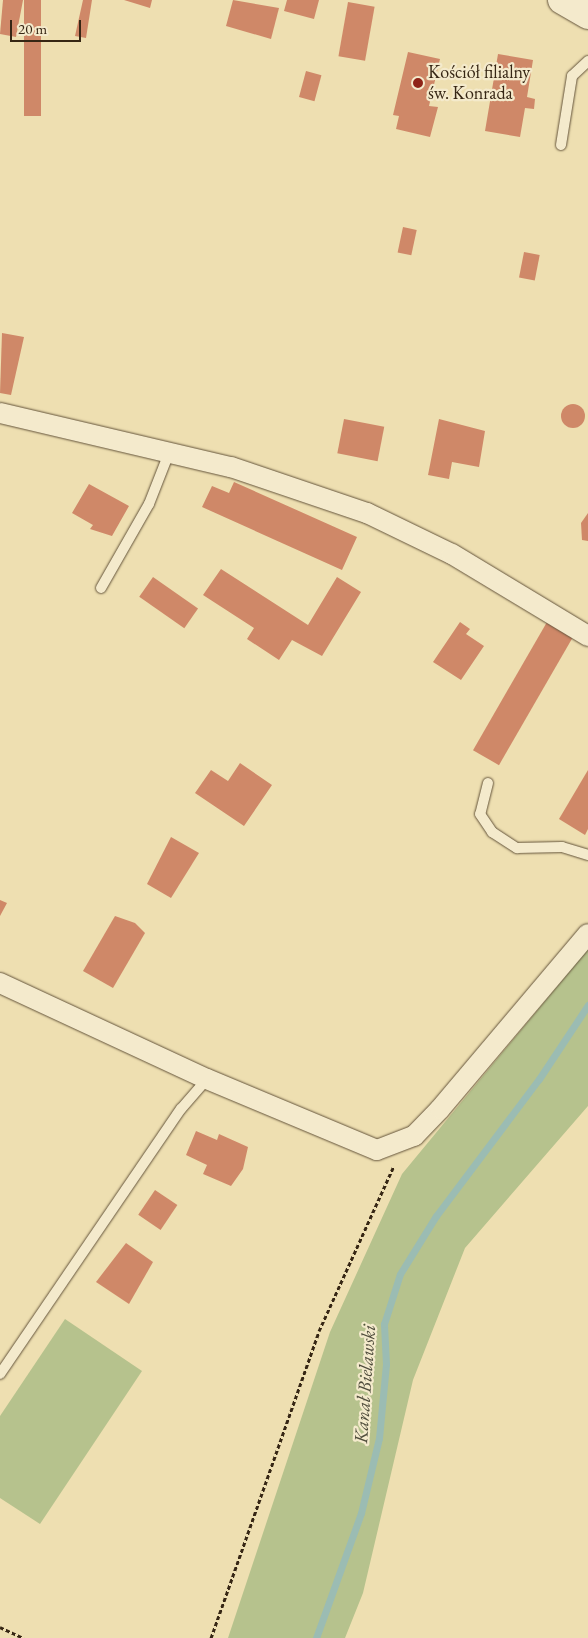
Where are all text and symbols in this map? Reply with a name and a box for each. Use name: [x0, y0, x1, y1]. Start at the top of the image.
scale bar: [12, 10, 84, 42]
text: 20 m: [18, 19, 47, 38]
place label: Kościół filialny św. Konrada: [428, 62, 530, 104]
marker: Kościół filialny św. Konrada: [412, 77, 424, 89]
water label: Kanał Bielawski: [349, 1324, 381, 1444]

